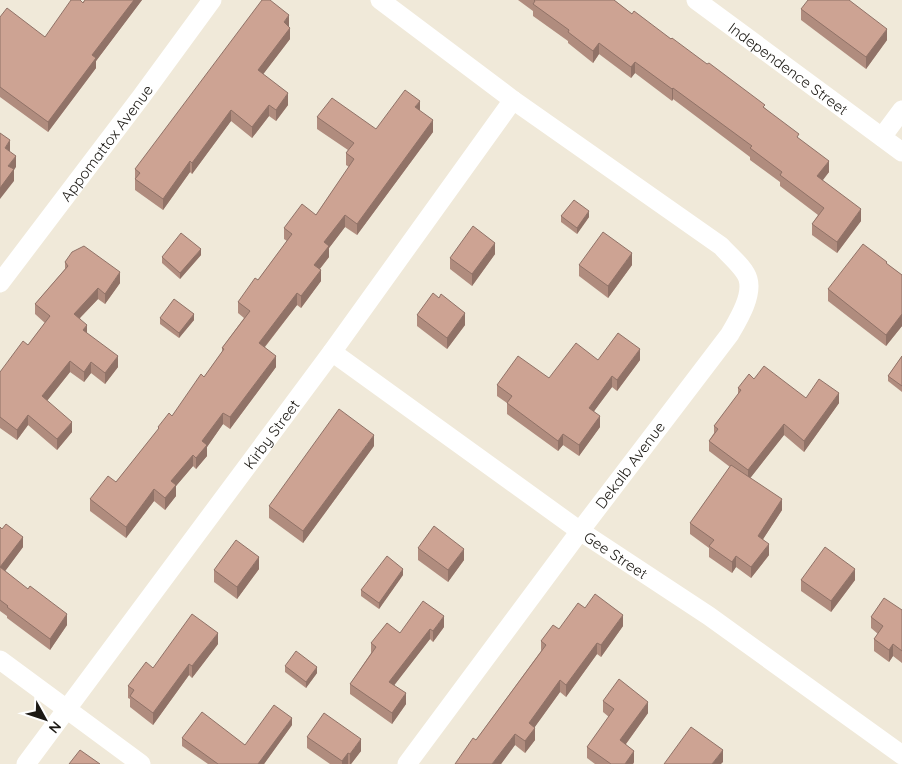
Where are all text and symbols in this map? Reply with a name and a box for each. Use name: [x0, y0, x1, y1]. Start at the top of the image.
street label: Independence Street: [725, 18, 852, 119]
street label: Appomattox Avenue: [56, 81, 157, 205]
street label: Kirby Street: [239, 396, 303, 473]
street label: Dekalb Avenue: [591, 418, 669, 512]
street label: Gee Street: [581, 527, 652, 583]
north arrow: [20, 694, 70, 744]
text: N: [45, 718, 65, 737]

